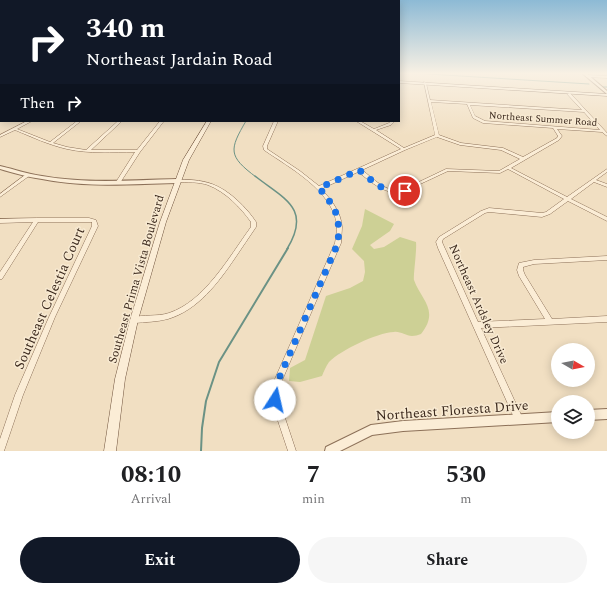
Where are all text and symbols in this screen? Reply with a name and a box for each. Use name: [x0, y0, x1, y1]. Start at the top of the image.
text: 340 m: [86, 7, 165, 50]
icon: right: [20, 16, 72, 68]
text: Northeast Jardain Road: [86, 46, 273, 73]
text: Then: [20, 92, 55, 115]
icon: right: [63, 92, 85, 114]
street label: Northeast Summer Road: [488, 107, 598, 131]
pin: [388, 174, 422, 208]
icon: arrive: [394, 180, 416, 202]
street label: Southeast Prima Vista Boulevard: [103, 192, 170, 366]
street label: Southeast Celestia Court: [9, 224, 90, 373]
street label: Northeast Ardsley Drive: [444, 241, 514, 367]
north arrow: [551, 343, 595, 387]
map controls: [551, 343, 595, 439]
position arrow: [254, 379, 296, 421]
street label: Northeast Floresta Drive: [375, 395, 529, 426]
button: layers: [551, 395, 595, 439]
text: 08:10: [121, 457, 181, 493]
text: 7: [307, 457, 320, 493]
text: 530: [446, 457, 486, 493]
text: Arrival: [131, 489, 171, 509]
text: min: [302, 489, 325, 509]
text: m: [460, 489, 471, 509]
button: Exit: [20, 537, 300, 583]
button: Share: [308, 537, 587, 583]

